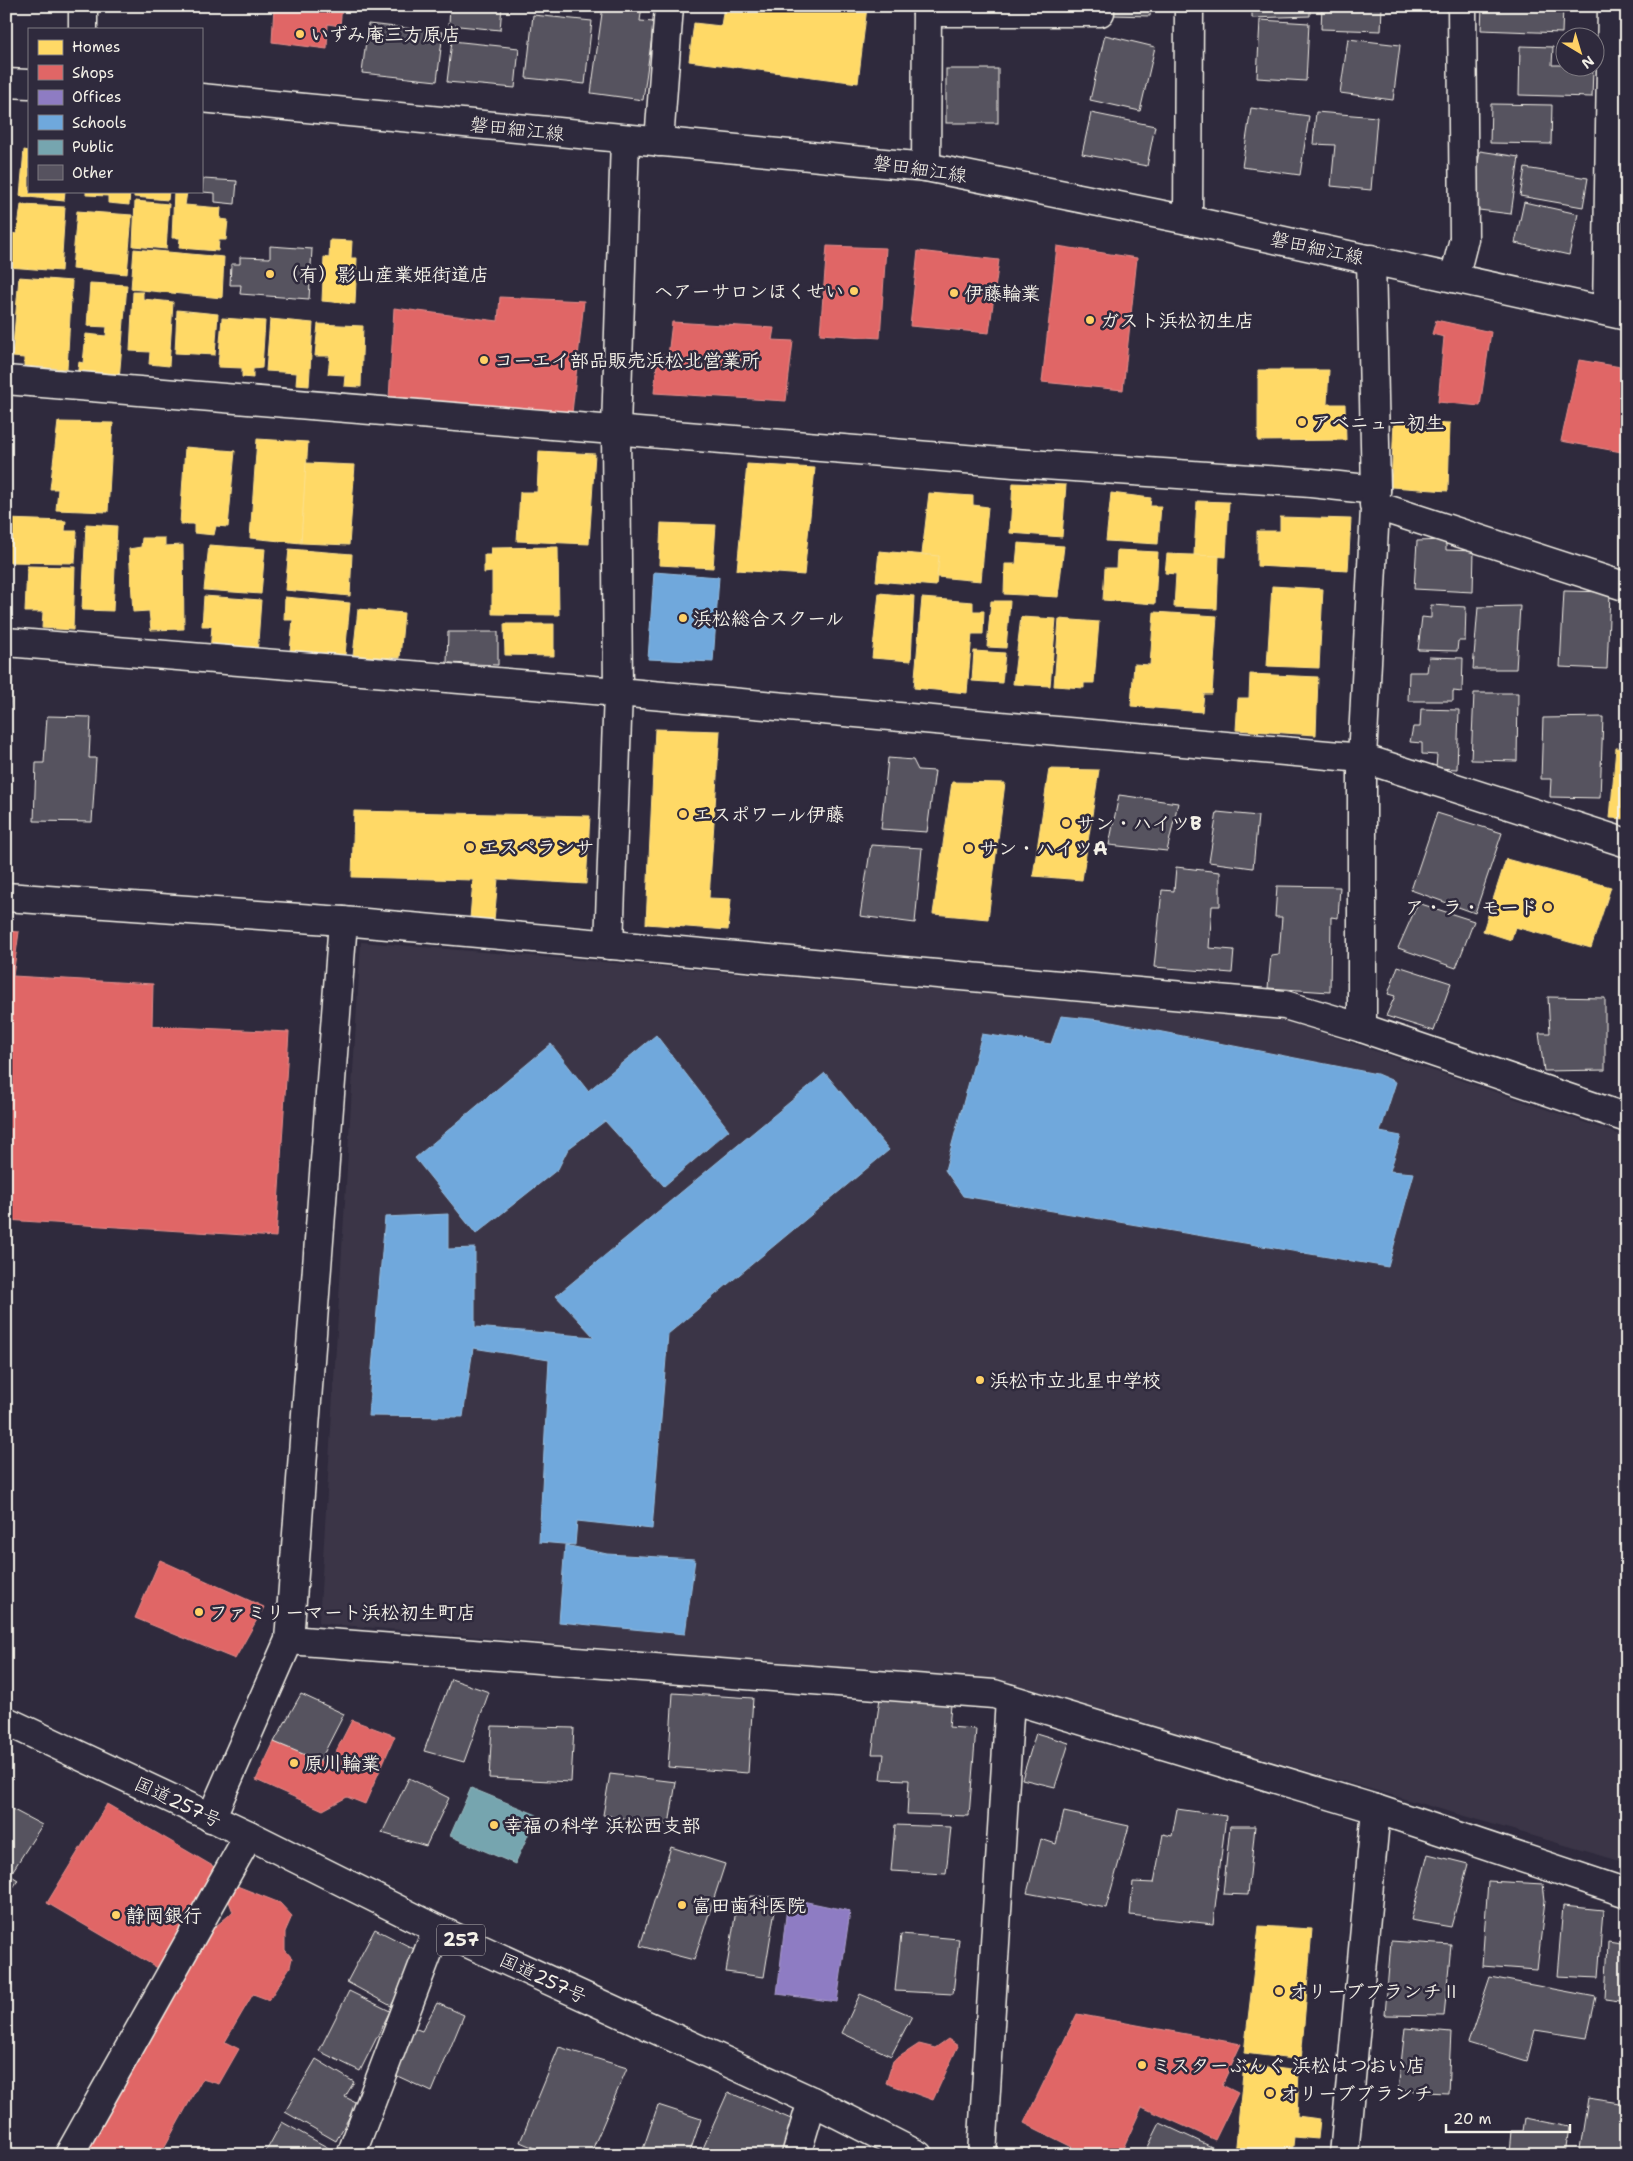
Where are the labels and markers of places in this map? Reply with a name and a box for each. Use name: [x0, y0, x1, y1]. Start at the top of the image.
place label: いずみ庵三方原店: [310, 22, 460, 47]
marker: いずみ庵三方原店: [294, 28, 306, 40]
place label: （有）影山産業姫街道店: [280, 262, 489, 287]
marker: （有）影山産業姫街道店: [264, 268, 276, 280]
place label: ヘアーサロンほくせい: [654, 279, 844, 304]
place label: 伊藤輪業: [964, 281, 1040, 306]
marker: ヘアーサロンほくせい: [848, 285, 860, 297]
marker: 伊藤輪業: [948, 287, 960, 299]
place label: ガスト浜松初生店: [1100, 308, 1254, 333]
marker: ガスト浜松初生店: [1084, 314, 1096, 326]
place label: コーエイ部品販売浜松北営業所: [494, 348, 760, 373]
marker: コーエイ部品販売浜松北営業所: [478, 354, 490, 366]
place label: アベニュー初生: [1312, 410, 1445, 435]
marker: アベニュー初生: [1296, 416, 1308, 428]
place label: 浜松総合スクール: [693, 606, 844, 631]
marker: 浜松総合スクール: [677, 612, 689, 624]
place label: エスポワール伊藤: [693, 802, 844, 827]
marker: エスポワール伊藤: [677, 808, 689, 820]
place label: サン・ハイツB: [1076, 811, 1202, 836]
marker: サン・ハイツB: [1060, 817, 1072, 829]
place label: エスペランサ: [480, 835, 594, 860]
place label: サン・ハイツA: [979, 836, 1108, 861]
marker: エスペランサ: [464, 841, 476, 853]
marker: サン・ハイツA: [963, 842, 975, 854]
place label: ア・ラ・モード: [1405, 895, 1538, 920]
marker: ア・ラ・モード: [1542, 901, 1554, 913]
place label: 浜松市立北星中学校: [990, 1368, 1161, 1393]
marker: 浜松市立北星中学校: [974, 1374, 986, 1386]
place label: ファミリーマート浜松初生町店: [209, 1600, 476, 1625]
marker: ファミリーマート浜松初生町店: [193, 1606, 205, 1618]
place label: 原川輪業: [304, 1751, 380, 1776]
marker: 原川輪業: [288, 1757, 300, 1769]
place label: 幸福の科学 浜松西支部: [504, 1813, 701, 1838]
marker: 幸福の科学 浜松西支部: [488, 1819, 500, 1831]
place label: 富田歯科医院: [692, 1893, 806, 1918]
marker: 富田歯科医院: [676, 1899, 688, 1911]
place label: 静岡銀行: [126, 1903, 202, 1928]
marker: 静岡銀行: [110, 1909, 122, 1921]
place label: オリーブブランチⅡ: [1289, 1979, 1461, 2004]
marker: オリーブブランチⅡ: [1273, 1985, 1285, 1997]
place label: ミスターぶんぐ 浜松はつおい店: [1152, 2053, 1425, 2078]
marker: ミスターぶんぐ 浜松はつおい店: [1136, 2059, 1148, 2071]
place label: オリーブブランチ: [1280, 2081, 1433, 2106]
marker: オリーブブランチ: [1264, 2087, 1276, 2099]

